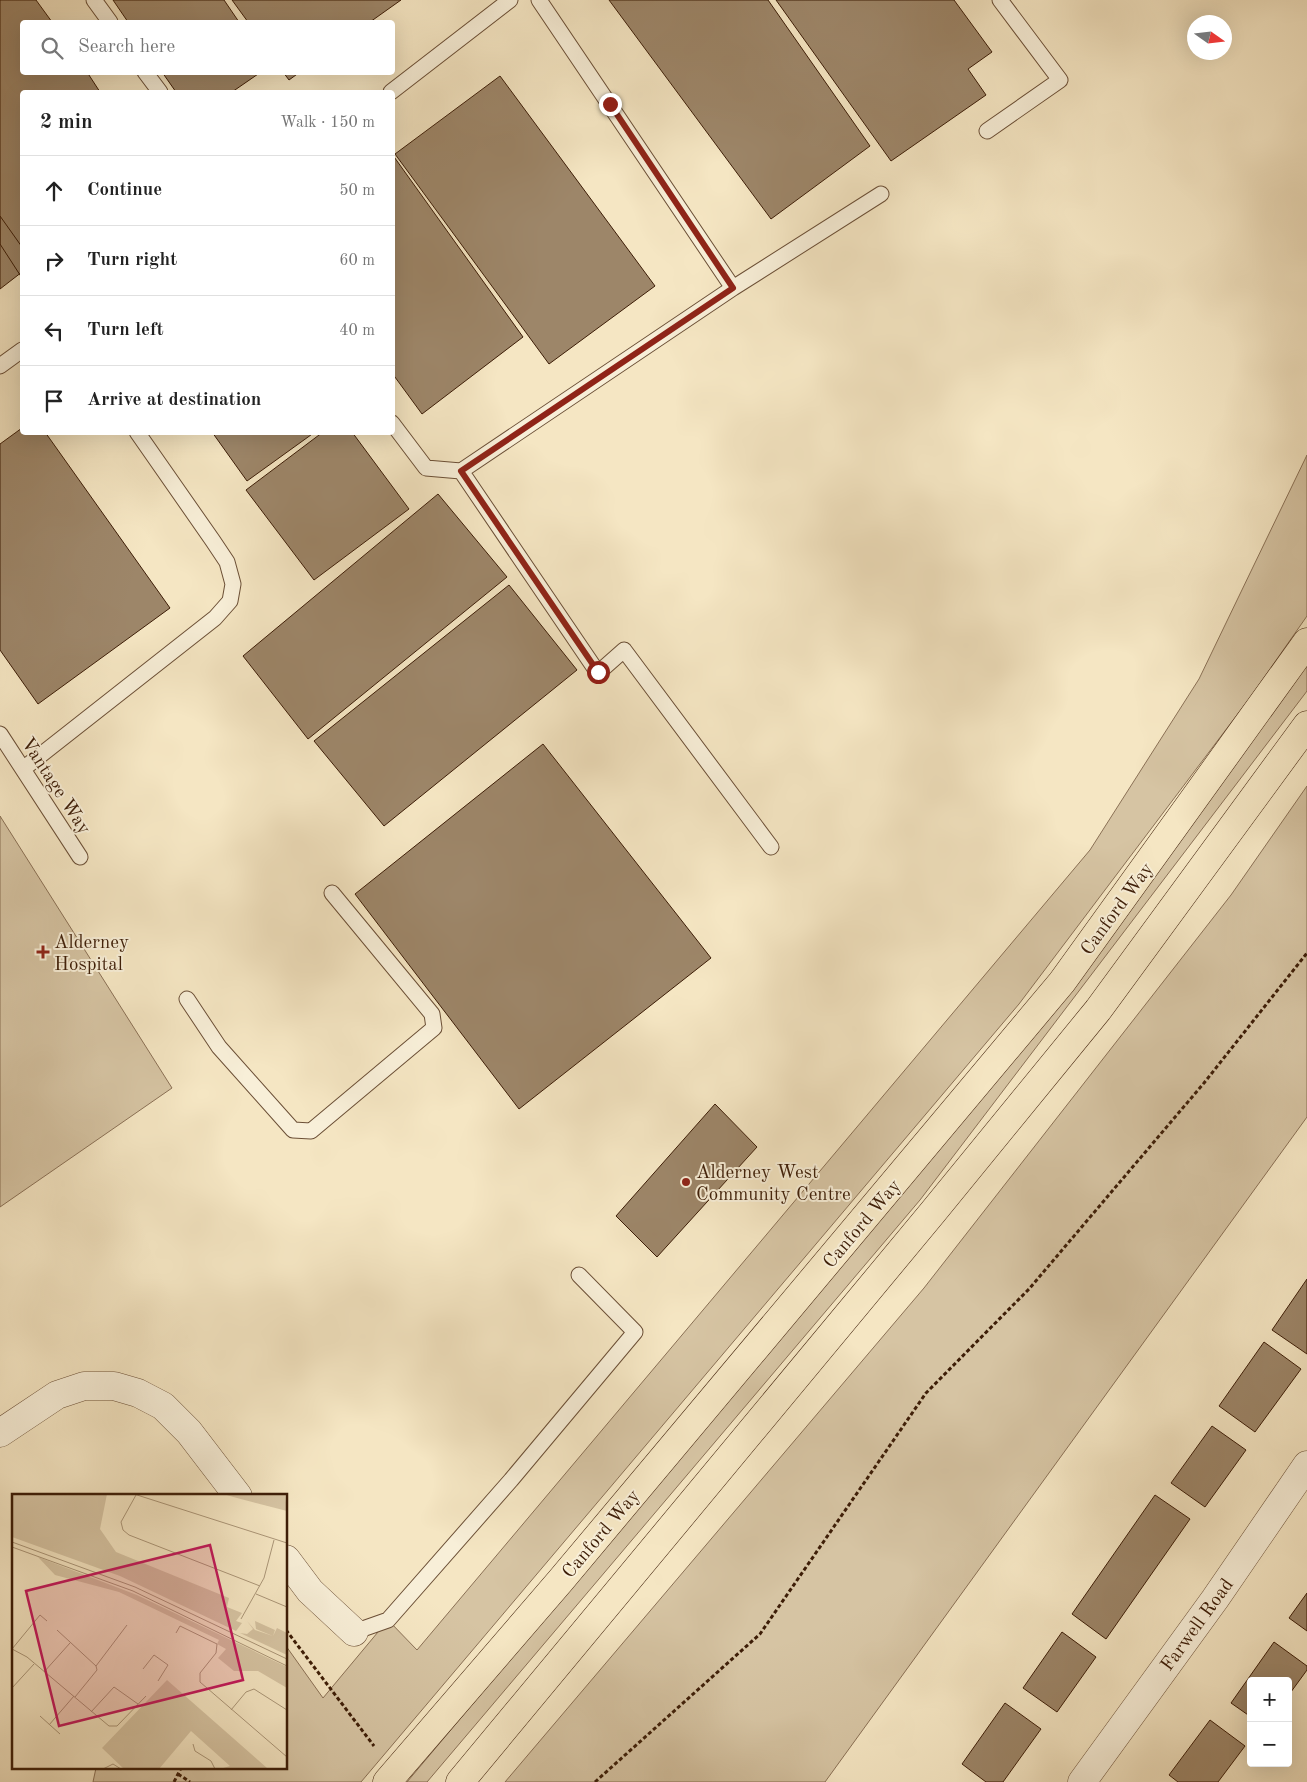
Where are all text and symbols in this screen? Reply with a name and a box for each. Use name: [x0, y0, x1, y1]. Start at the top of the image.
north arrow: [1187, 15, 1232, 60]
search box: [20, 20, 395, 75]
icon: search: [38, 34, 66, 62]
text: Search here: [78, 38, 175, 57]
route end: [599, 93, 622, 116]
text: 2 min: [40, 112, 93, 133]
text: Walk · 150 m: [280, 115, 375, 131]
icon: ahead: [40, 177, 68, 205]
text: Continue: [87, 181, 162, 200]
text: 50 m: [339, 183, 375, 199]
icon: right: [40, 247, 68, 275]
text: Turn right: [87, 251, 177, 270]
text: 60 m: [339, 253, 375, 269]
icon: left: [40, 317, 68, 345]
text: Turn left: [87, 321, 164, 340]
text: 40 m: [339, 323, 375, 339]
icon: arrive: [40, 387, 68, 415]
text: Arrive at destination: [87, 391, 261, 410]
route start: [587, 661, 610, 684]
street label: Vantage Way: [17, 735, 93, 838]
street label: Canford Way: [1078, 860, 1158, 959]
place label: Alderney Hospital: [54, 934, 129, 975]
marker: Alderney Hospital: [36, 945, 50, 959]
place label: Alderney West Community Centre: [696, 1164, 851, 1205]
marker: Alderney West Community Centre: [680, 1176, 692, 1188]
street label: Canford Way: [821, 1177, 905, 1272]
street label: Canford Way: [560, 1487, 644, 1582]
inset map: [12, 1494, 288, 1770]
street label: Farwell Road: [1158, 1576, 1238, 1675]
map controls: [1247, 1677, 1292, 1767]
button: +: [1247, 1677, 1292, 1722]
button: −: [1247, 1722, 1292, 1767]

